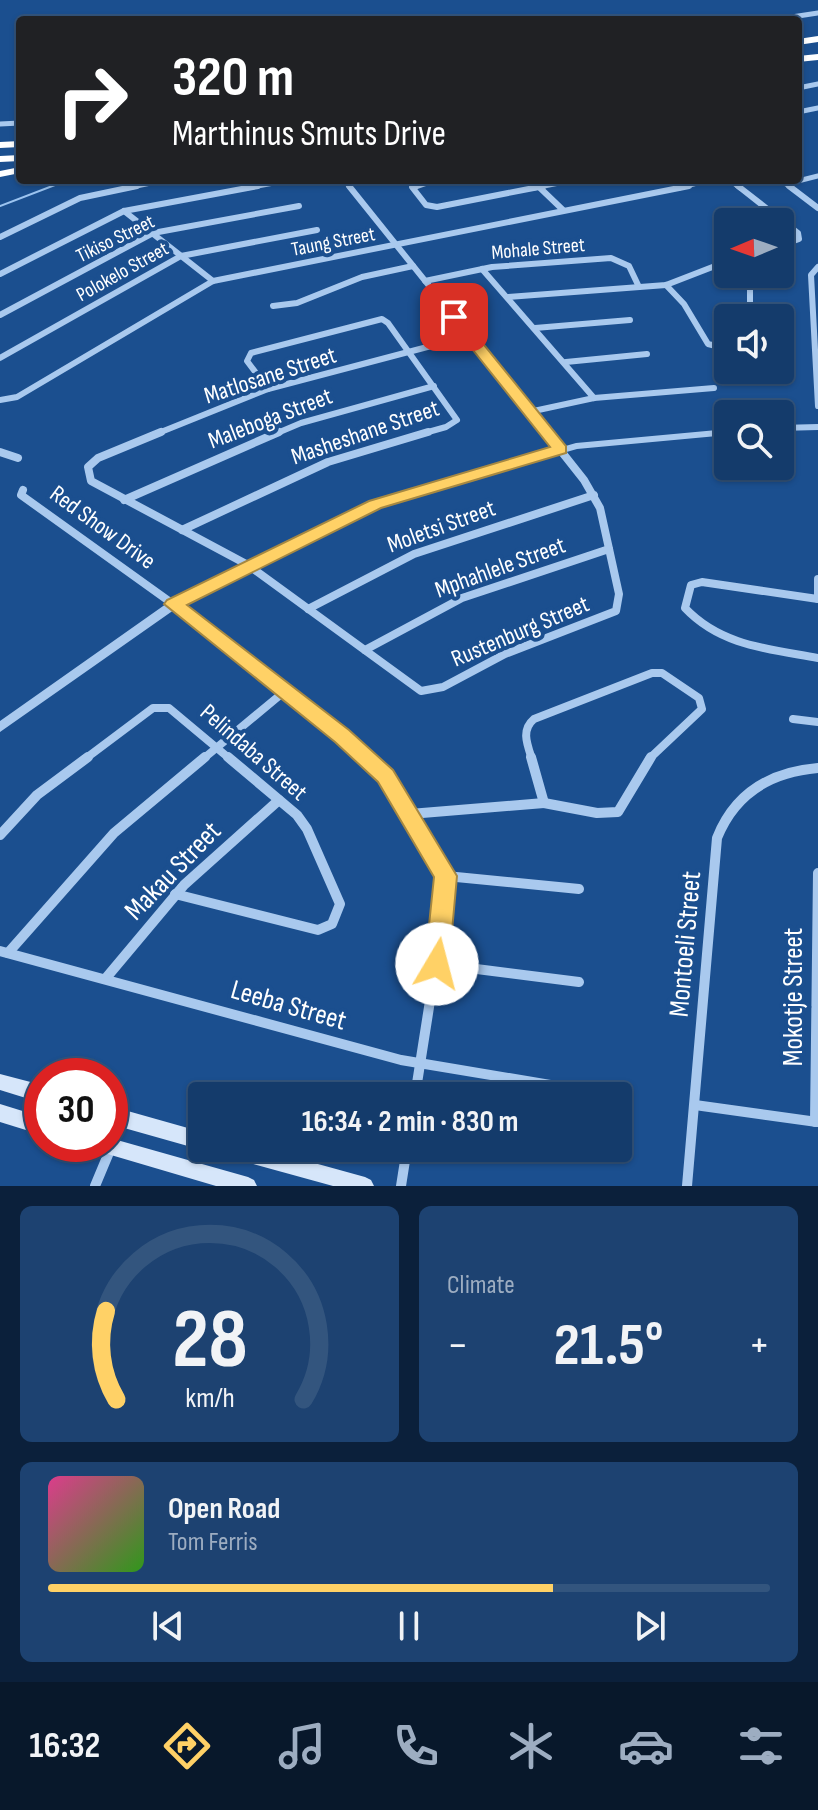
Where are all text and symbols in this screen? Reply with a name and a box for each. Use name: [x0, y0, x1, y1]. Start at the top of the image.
text: 320 m: [172, 45, 294, 112]
icon: right: [40, 48, 144, 152]
text: Marthinus Smuts Drive: [172, 113, 446, 156]
north arrow: [714, 208, 794, 288]
map controls: [714, 208, 794, 480]
street label: Tikiso Street: [72, 210, 158, 268]
street label: Taung Street: [289, 222, 377, 262]
street label: Mohale Street: [490, 233, 586, 265]
street label: Polokelo Street: [72, 237, 173, 307]
pin: [420, 283, 488, 351]
icon: arrive: [432, 295, 476, 339]
button: sound: [714, 304, 794, 384]
street label: Matlosane Street: [200, 340, 340, 410]
street label: Maleboga Street: [204, 382, 336, 455]
street label: Masheshane Street: [287, 394, 443, 471]
button: search: [714, 400, 794, 480]
street label: Red Show Drive: [44, 479, 161, 576]
street label: Moletsi Street: [383, 494, 499, 559]
street label: Mphahlele Street: [431, 530, 569, 604]
street label: Rustenburg Street: [447, 589, 594, 674]
street label: Pelindaba Street: [194, 698, 313, 807]
street label: Makau Street: [118, 815, 228, 927]
street label: Montoeli Street: [663, 870, 708, 1018]
position arrow: [395, 922, 479, 1006]
street label: Mokotje Street: [777, 928, 810, 1066]
street label: Leeba Street: [227, 973, 350, 1038]
speed limit sign: 30: [24, 1058, 128, 1162]
text: 16:34 · 2 min · 830 m: [302, 1104, 518, 1140]
text: Climate: [447, 1270, 515, 1301]
text: 28: [172, 1291, 247, 1391]
text: 21.5°: [553, 1310, 664, 1382]
text: −: [447, 1319, 469, 1372]
text: +: [748, 1319, 770, 1372]
text: km/h: [185, 1381, 234, 1416]
text: Open Road: [168, 1491, 280, 1527]
text: Tom Ferris: [168, 1527, 258, 1558]
icon: previous: [146, 1604, 190, 1648]
icon: pause: [387, 1604, 431, 1648]
icon: next: [628, 1604, 672, 1648]
icon: directions: [159, 1718, 215, 1774]
icon: music: [274, 1718, 330, 1774]
icon: phone: [388, 1718, 444, 1774]
icon: climate: [503, 1718, 559, 1774]
icon: car: [618, 1718, 674, 1774]
icon: filters: [733, 1718, 789, 1774]
text: 16:32: [29, 1725, 100, 1768]

